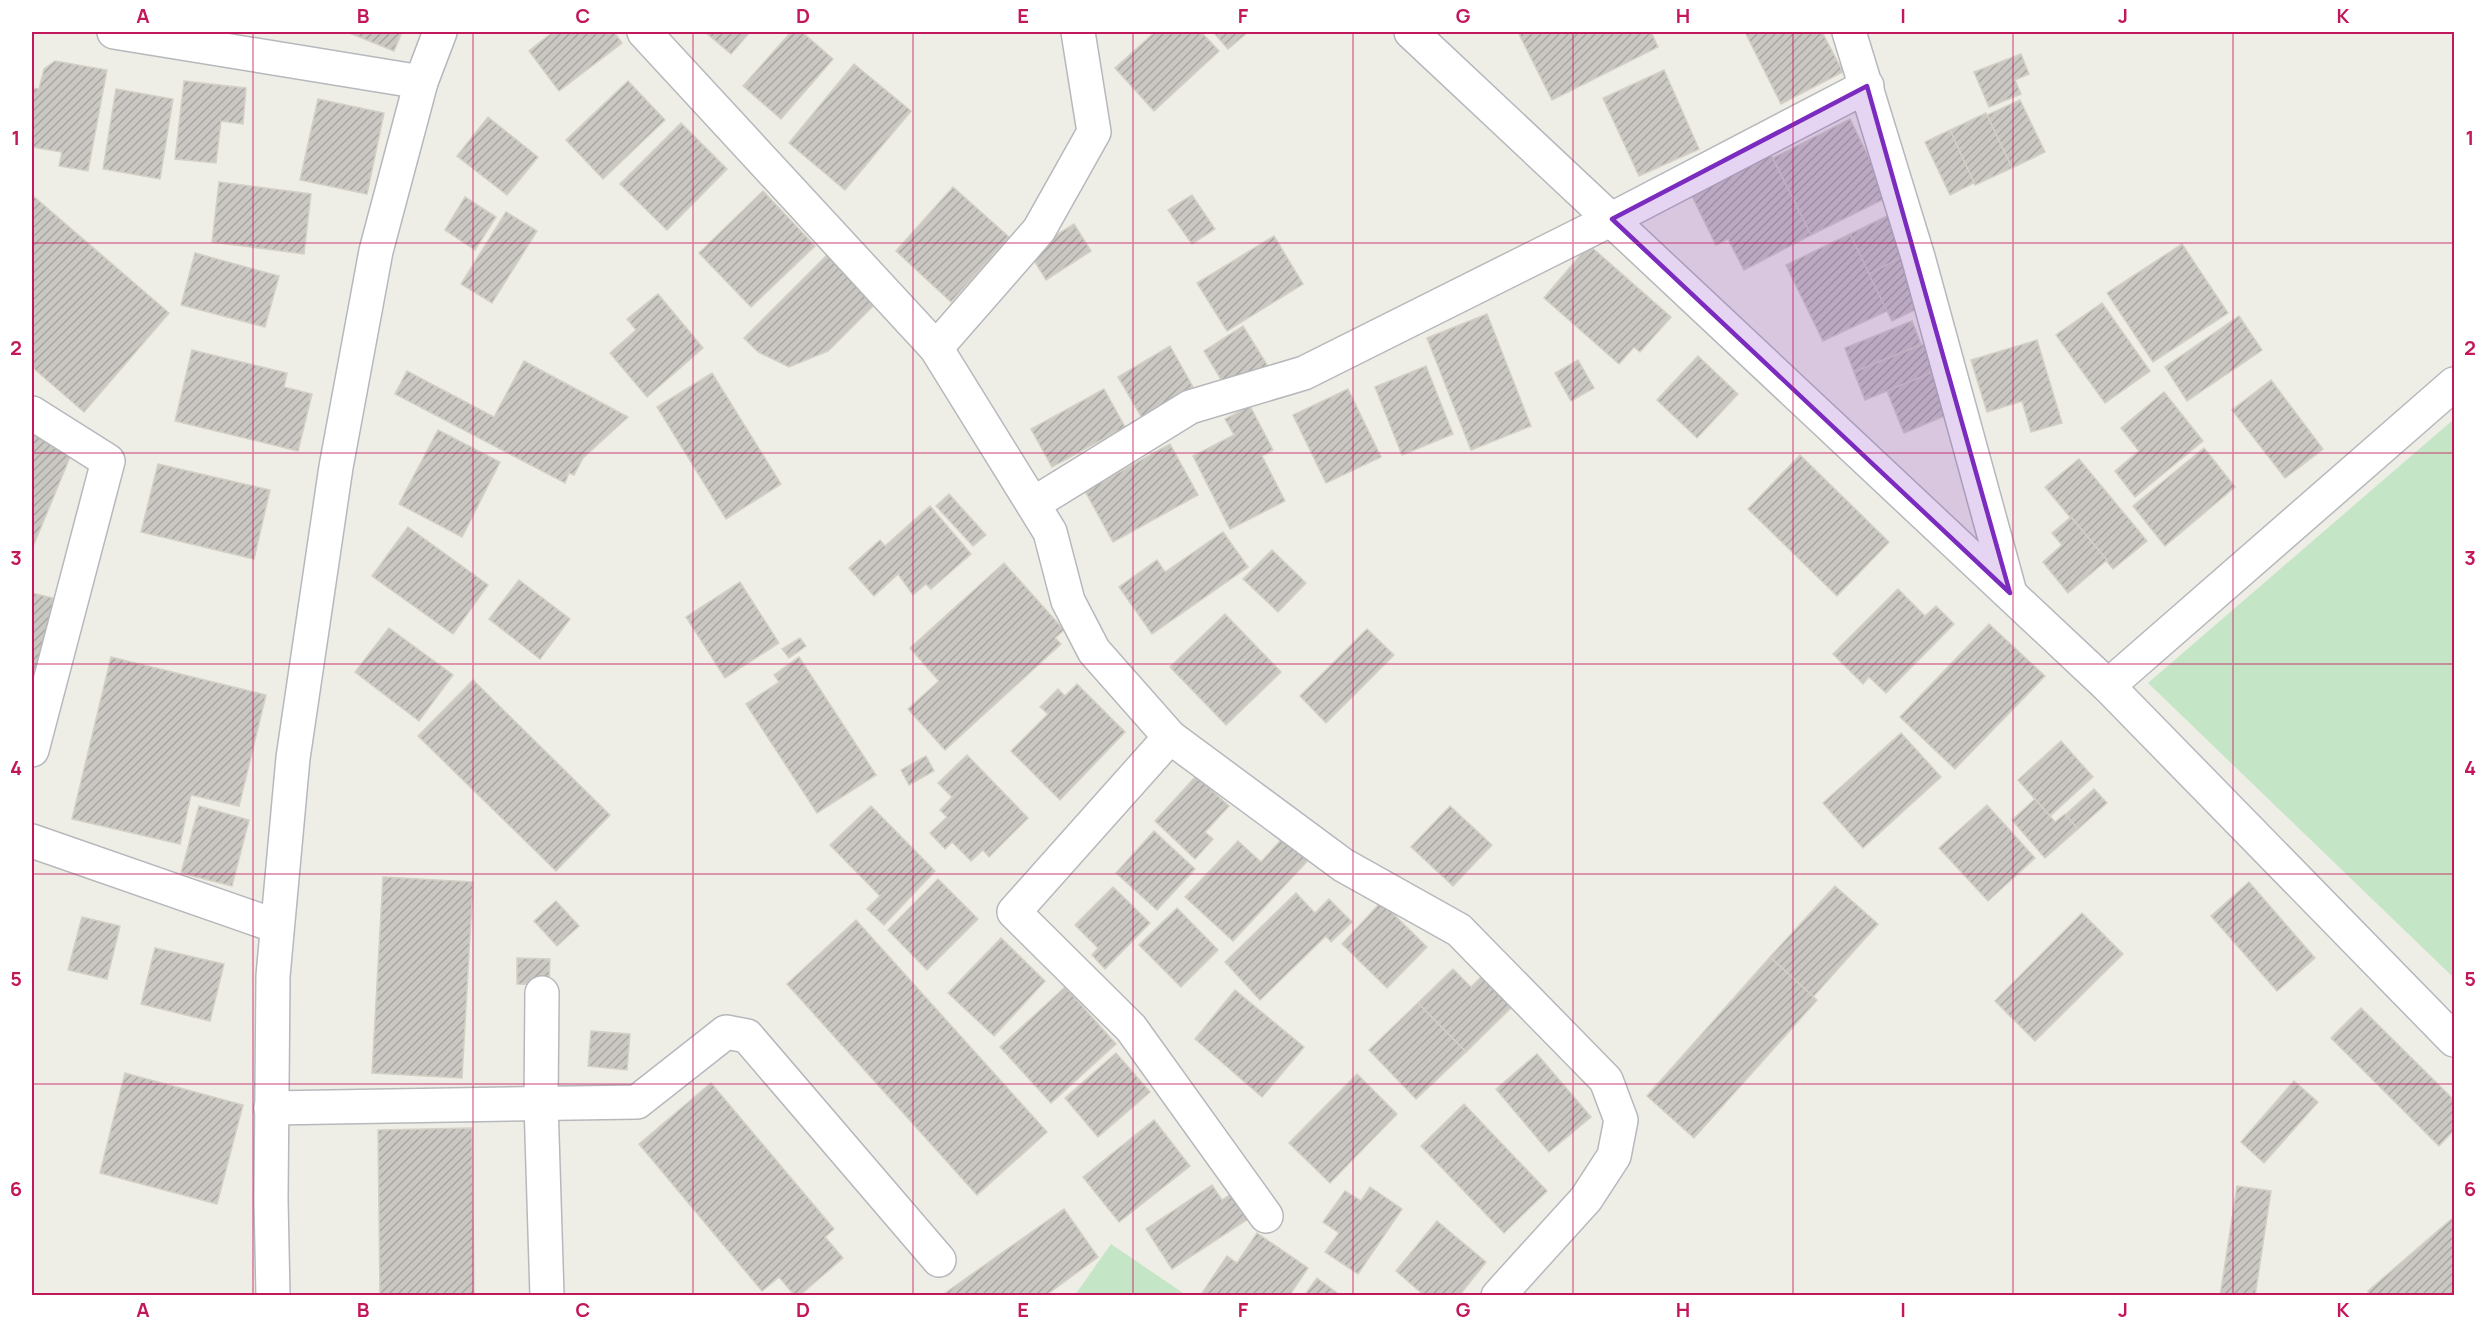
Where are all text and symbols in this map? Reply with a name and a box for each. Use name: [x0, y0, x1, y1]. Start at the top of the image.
text: A: [136, 2, 150, 29]
text: B: [357, 2, 370, 29]
text: C: [576, 2, 590, 29]
text: D: [796, 2, 810, 29]
text: E: [1017, 2, 1029, 29]
text: F: [1238, 2, 1249, 29]
text: G: [1456, 2, 1471, 29]
text: H: [1676, 2, 1690, 29]
text: I: [1900, 2, 1906, 29]
text: J: [2118, 2, 2128, 29]
text: K: [2337, 2, 2350, 29]
text: 1: [12, 124, 20, 151]
text: 1: [2466, 124, 2474, 151]
text: 2: [10, 334, 22, 361]
text: 2: [2464, 334, 2476, 361]
text: 3: [10, 544, 22, 571]
text: 3: [2464, 544, 2476, 571]
text: 4: [10, 754, 22, 781]
text: 4: [2464, 754, 2476, 781]
text: 5: [10, 965, 22, 992]
text: 5: [2464, 965, 2476, 992]
text: 6: [10, 1175, 22, 1202]
text: 6: [2464, 1175, 2476, 1202]
text: A: [136, 1296, 150, 1323]
text: B: [357, 1296, 370, 1323]
text: C: [576, 1296, 590, 1323]
text: D: [796, 1296, 810, 1323]
text: E: [1017, 1296, 1029, 1323]
text: F: [1238, 1296, 1249, 1323]
text: G: [1456, 1296, 1471, 1323]
text: H: [1676, 1296, 1690, 1323]
text: I: [1900, 1296, 1906, 1323]
text: J: [2118, 1296, 2128, 1323]
text: K: [2337, 1296, 2350, 1323]

